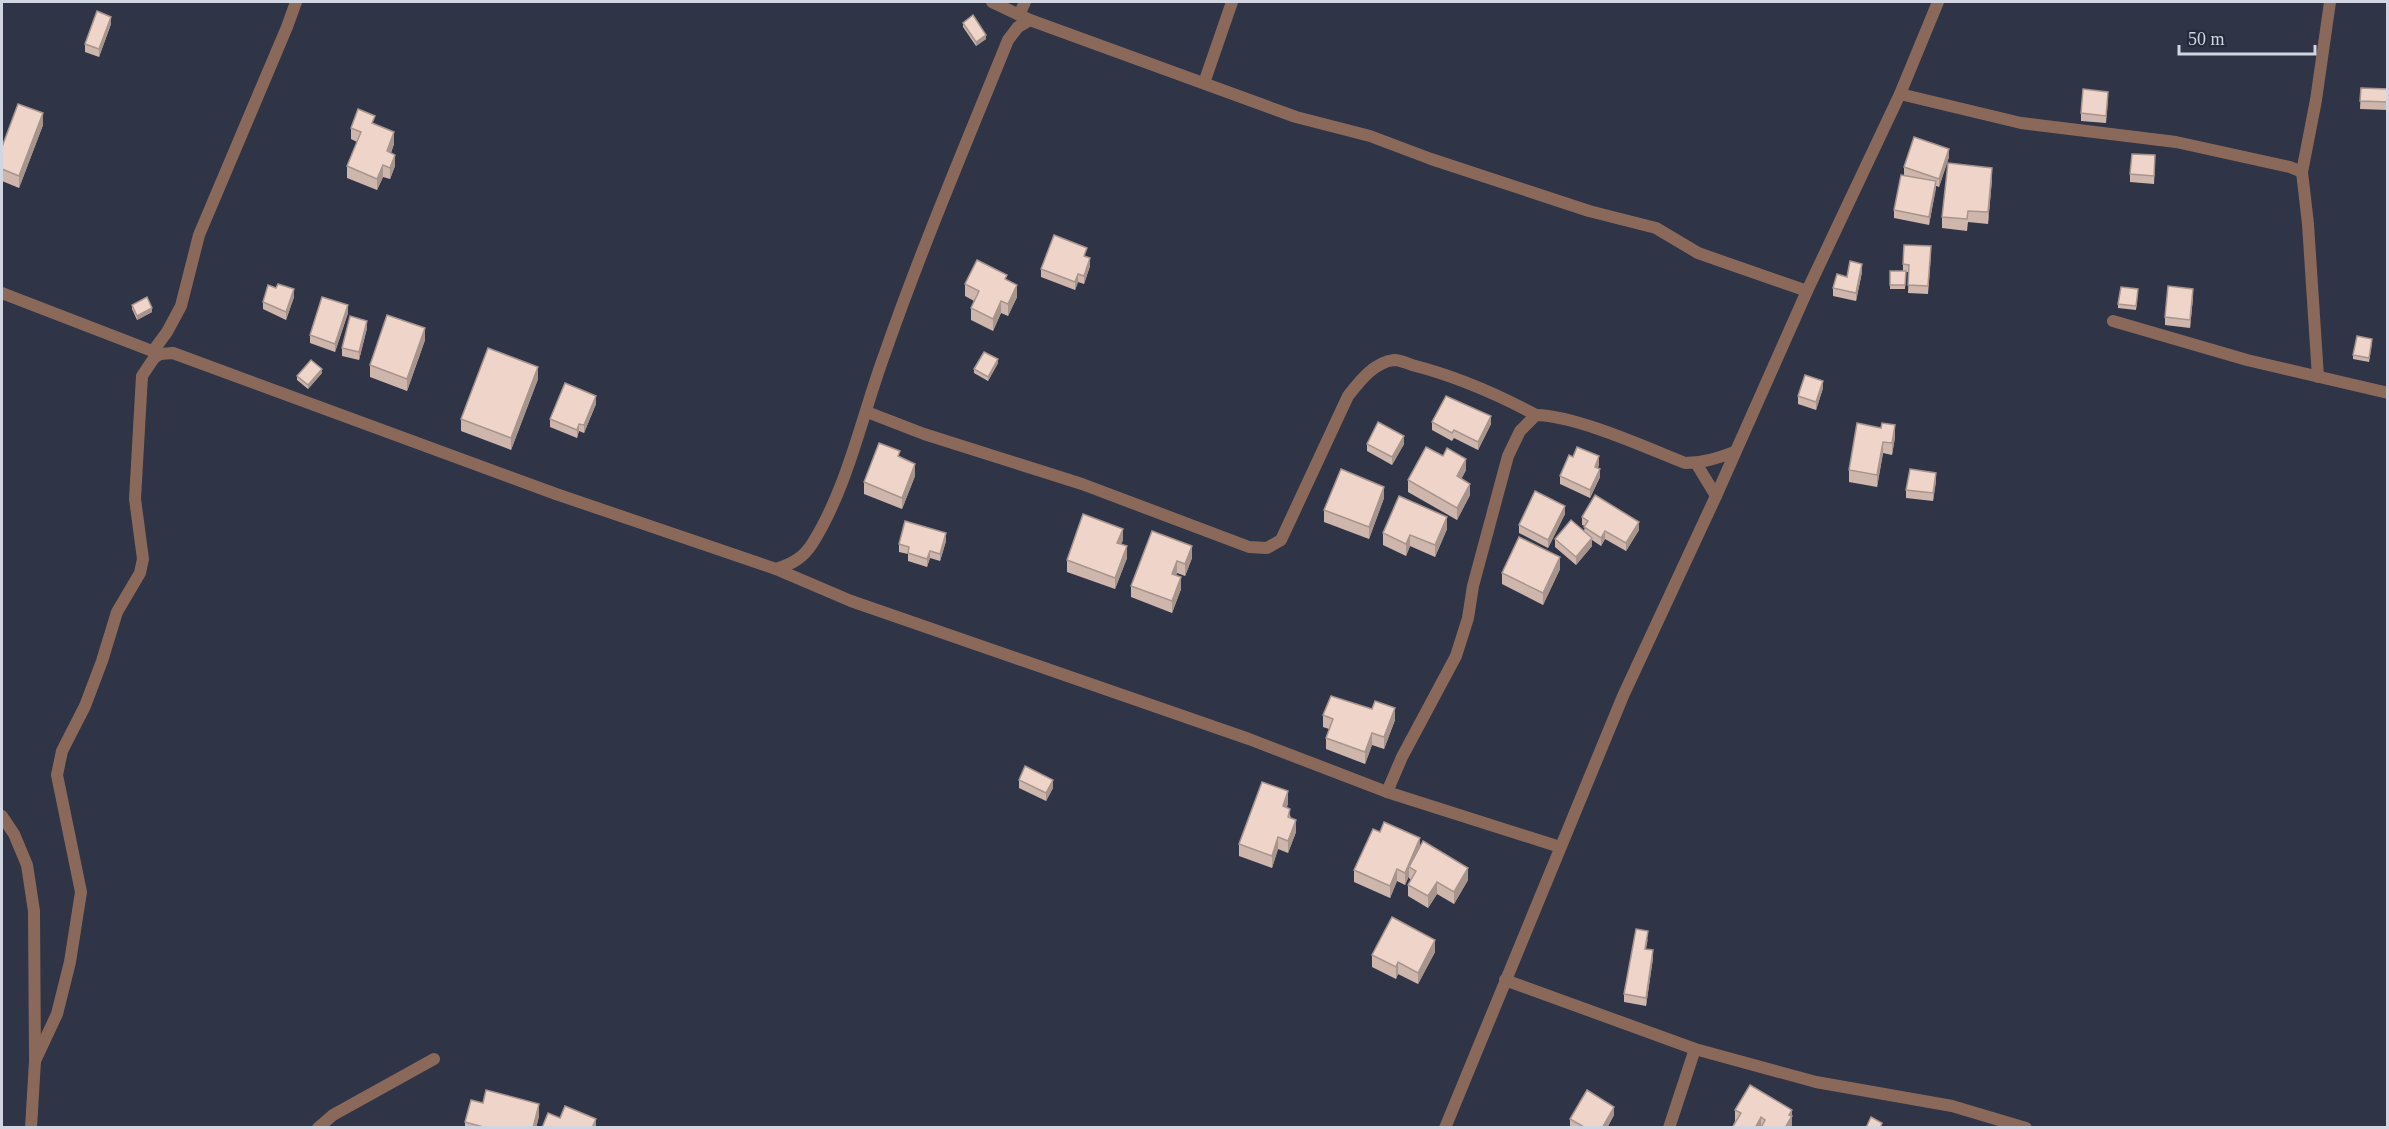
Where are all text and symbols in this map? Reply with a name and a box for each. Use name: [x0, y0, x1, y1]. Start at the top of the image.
scale bar: [2179, 18, 2316, 56]
text: 50 m: [2188, 29, 2225, 49]

